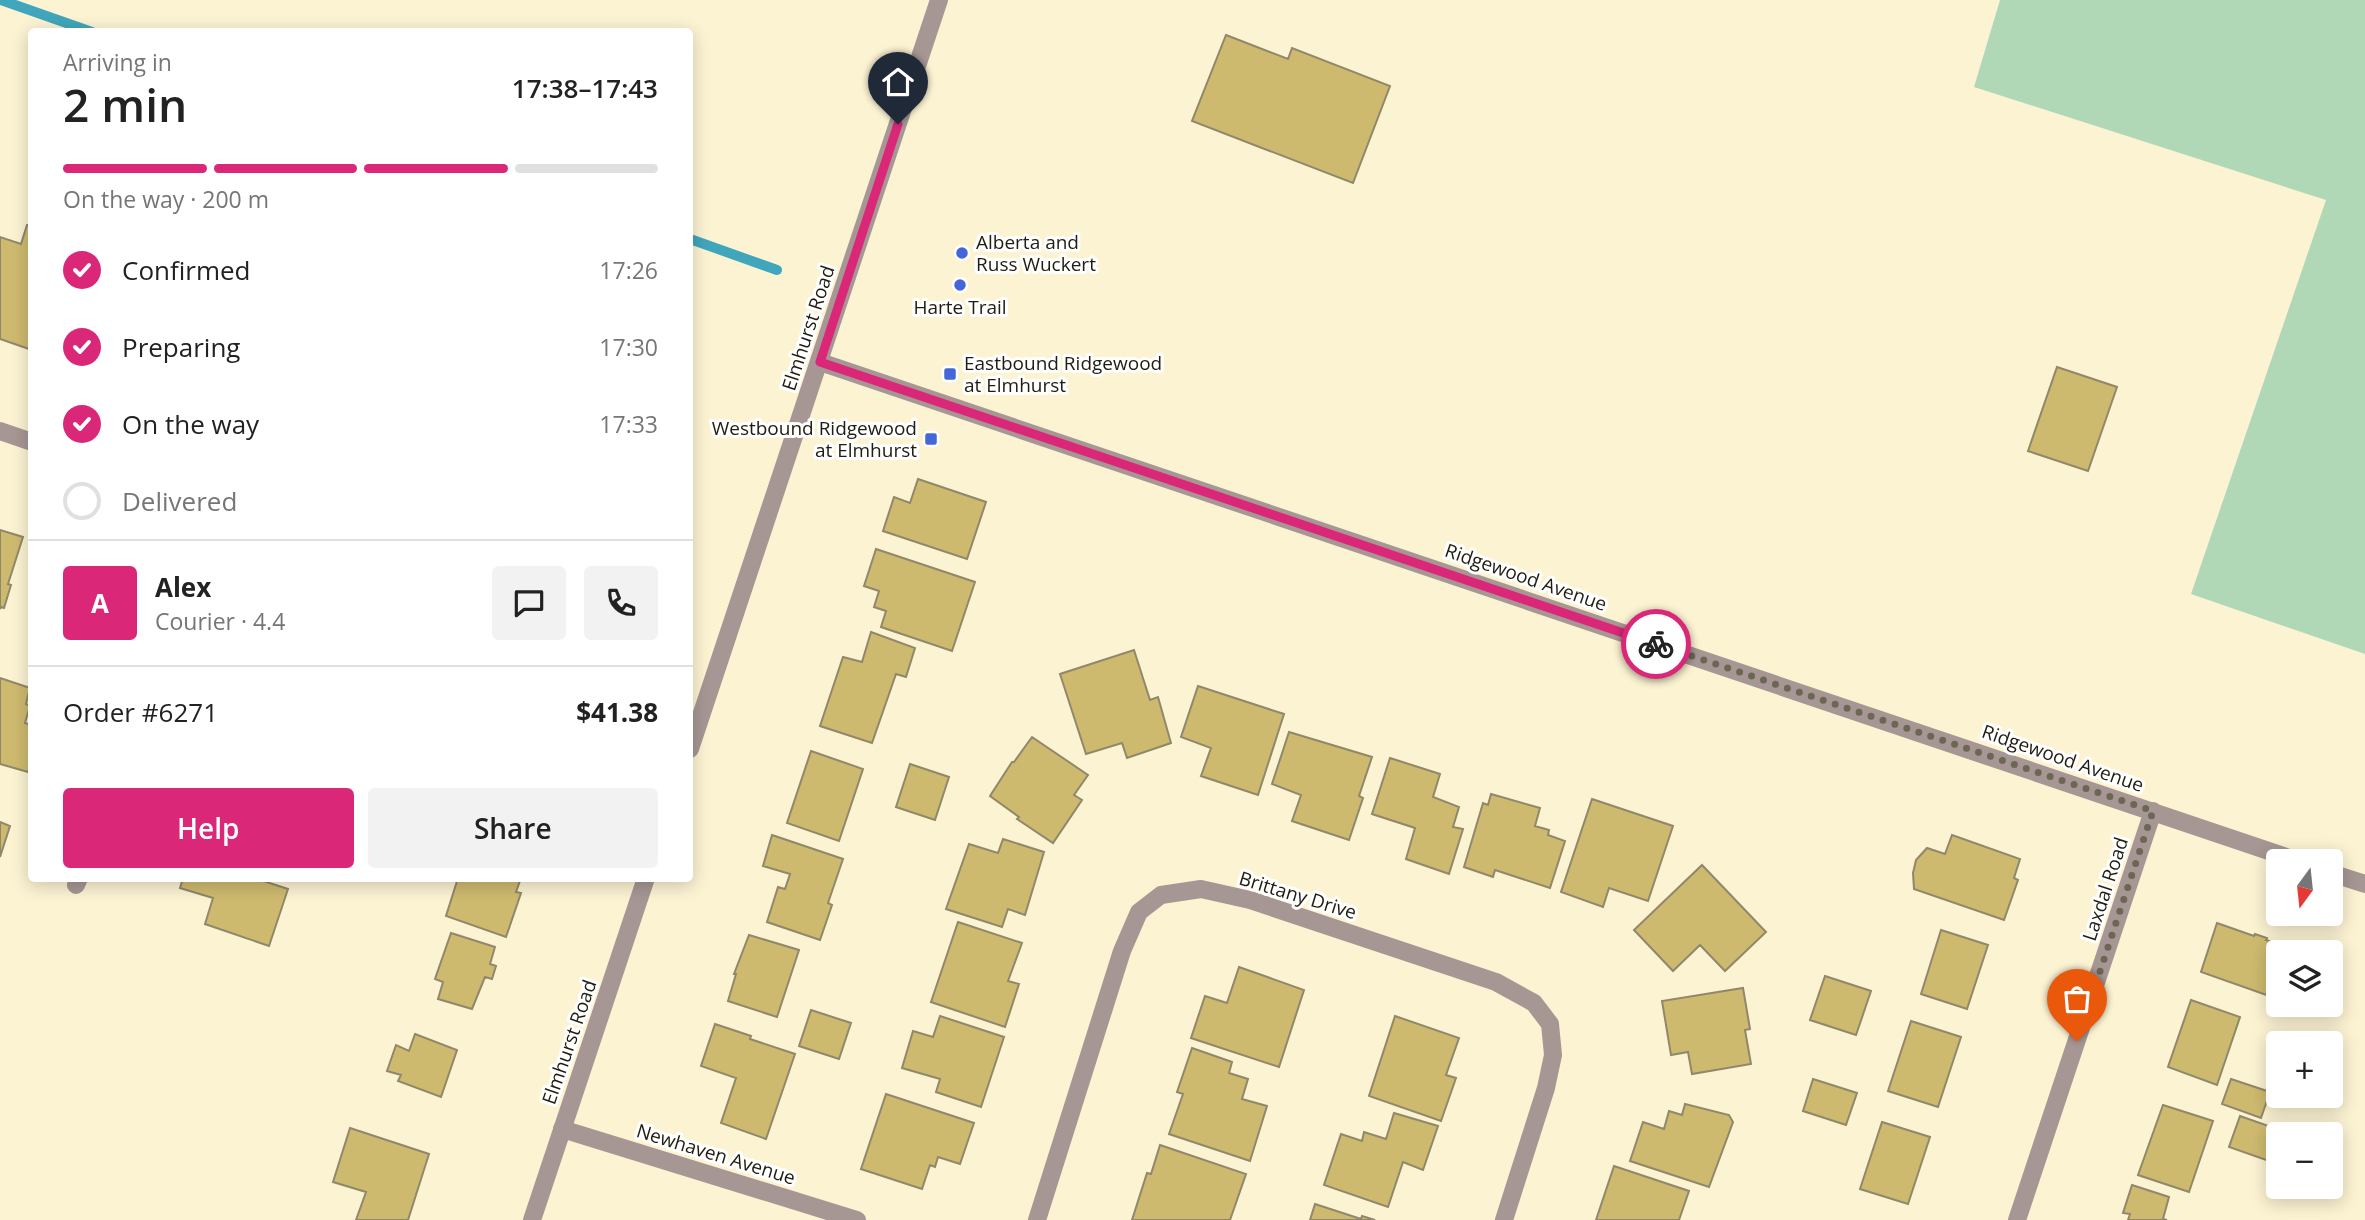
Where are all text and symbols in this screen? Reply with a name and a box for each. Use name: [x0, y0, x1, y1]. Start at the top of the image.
text: Arriving in: [63, 46, 172, 78]
pin: [868, 52, 928, 124]
icon: home: [879, 63, 917, 101]
text: 17:38–17:43: [512, 70, 658, 106]
text: 2 min: [63, 73, 187, 135]
text: On the way · 200 m: [63, 183, 269, 215]
place label: Alberta and Russ Wuckert: [976, 229, 1096, 277]
marker: Alberta and Russ Wuckert: [954, 245, 970, 261]
icon: check: [63, 251, 101, 289]
text: Confirmed: [122, 252, 250, 288]
text: 17:26: [599, 254, 658, 286]
street label: Elmhurst Road: [776, 262, 840, 394]
marker: Harte Trail: [952, 277, 968, 293]
place label: Harte Trail: [913, 294, 1007, 320]
icon: check: [63, 328, 101, 366]
text: Preparing: [122, 329, 240, 365]
text: 17:30: [599, 331, 658, 363]
place label: Eastbound Ridgewood at Elmhurst: [964, 350, 1162, 398]
marker: Eastbound Ridgewood at Elmhurst: [942, 366, 958, 382]
icon: check: [63, 405, 101, 443]
text: On the way: [122, 406, 259, 442]
text: 17:33: [599, 408, 658, 440]
place label: Westbound Ridgewood at Elmhurst: [712, 415, 917, 463]
marker: Westbound Ridgewood at Elmhurst: [923, 431, 939, 447]
text: Delivered: [122, 483, 237, 519]
street label: Ridgewood Avenue: [1442, 537, 1610, 617]
button: chat: [492, 566, 566, 640]
button: phone: [584, 566, 658, 640]
text: Alex: [155, 569, 211, 605]
text: A: [91, 585, 109, 621]
text: Courier · 4.4: [155, 605, 285, 637]
courier: [1621, 609, 1691, 679]
icon: bike: [1637, 625, 1675, 663]
text: Order #6271: [63, 694, 218, 730]
text: $41.38: [576, 694, 658, 730]
street label: Ridgewood Avenue: [1979, 718, 2147, 798]
button: Help: [63, 788, 354, 868]
button: Share: [368, 788, 658, 868]
street label: Laxdal Road: [2076, 834, 2134, 944]
north arrow: [2266, 849, 2343, 926]
map controls: [2266, 849, 2343, 1199]
street label: Brittany Drive: [1236, 865, 1360, 925]
button: layers: [2266, 940, 2343, 1017]
pin: [2047, 969, 2107, 1041]
street label: Elmhurst Road: [536, 976, 602, 1108]
icon: bag: [2058, 980, 2096, 1018]
button: +: [2266, 1031, 2343, 1108]
street label: Newhaven Avenue: [633, 1117, 799, 1191]
button: −: [2266, 1122, 2343, 1199]

